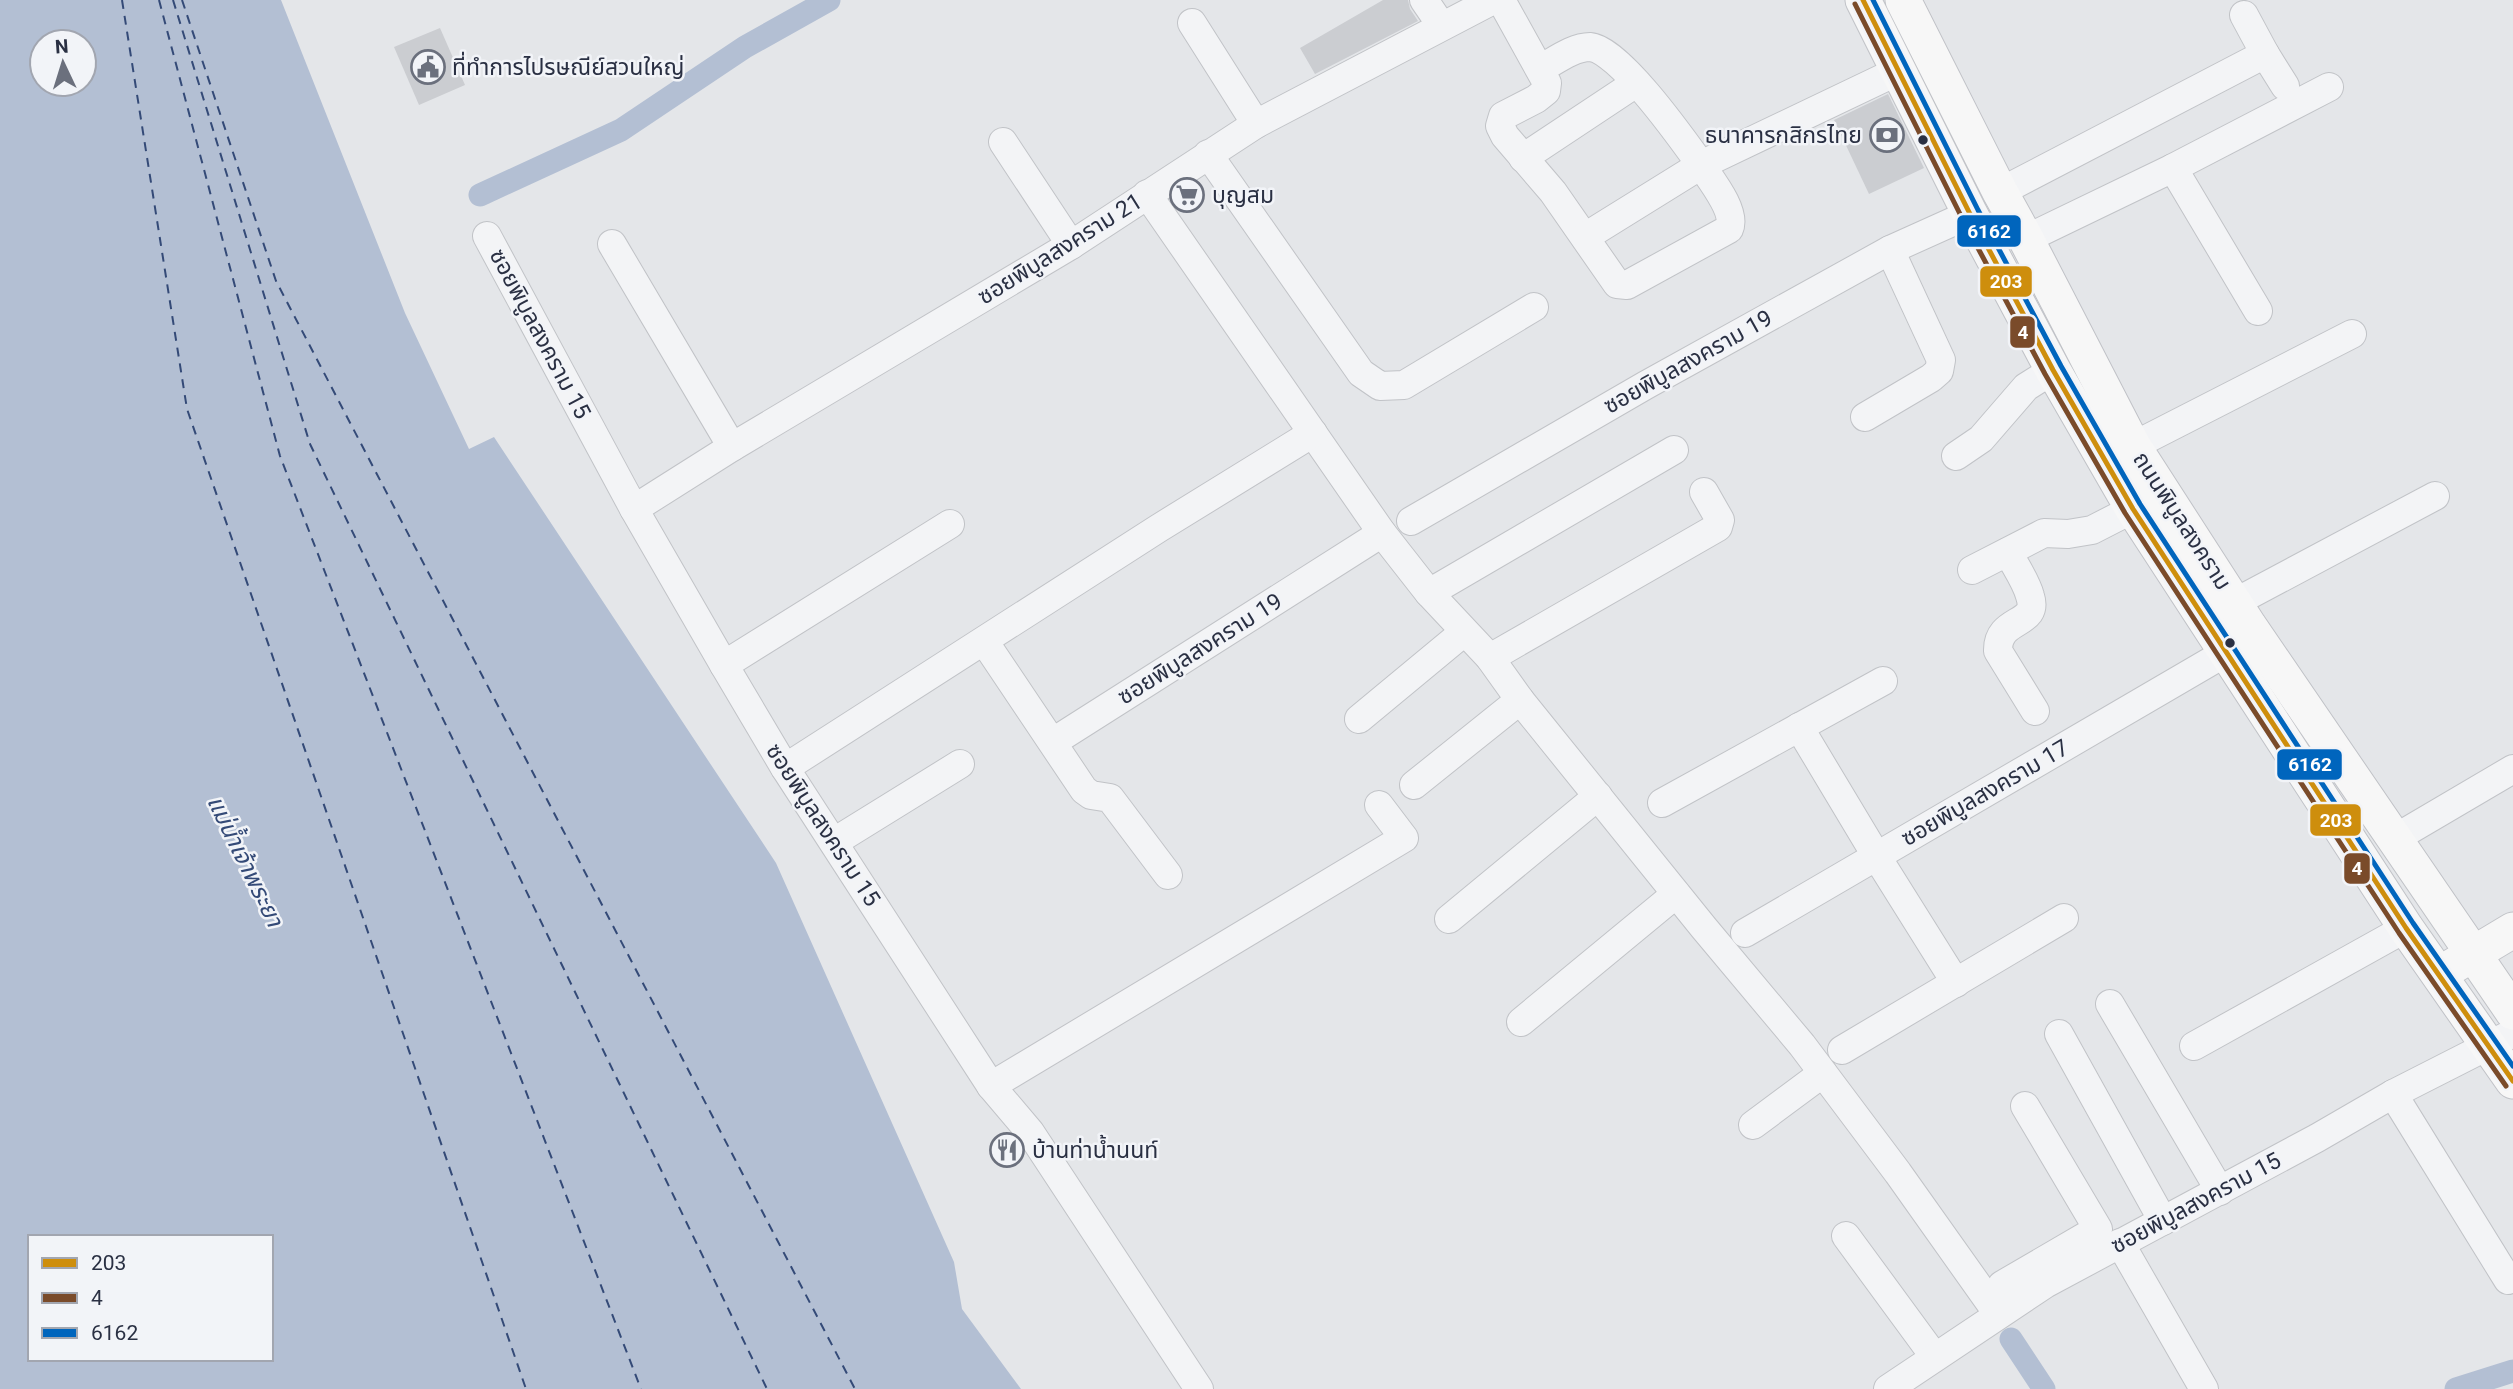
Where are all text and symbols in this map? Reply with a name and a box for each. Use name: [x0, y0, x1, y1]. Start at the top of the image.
north arrow: [28, 28, 98, 98]
text: N: [54, 35, 69, 58]
public building icon: ที่ทำการไปรษณีย์สวนใหญ่: [409, 48, 447, 86]
place label: ที่ทำการไปรษณีย์สวนใหญ่: [452, 51, 685, 81]
bank icon: ธนาคารกสิกรไทย: [1868, 116, 1906, 154]
place label: ธนาคารกสิกรไทย: [1705, 122, 1862, 149]
unlabelled marker: [1916, 133, 1930, 147]
supermarket icon: บุญสม: [1168, 176, 1206, 214]
place label: บุญสม: [1212, 182, 1274, 209]
street label: ซอยพิบูลสงคราม 21: [973, 188, 1148, 311]
line badge: 6162: [1956, 214, 2022, 248]
text: 6162: [1967, 220, 2011, 243]
street label: ซอยพิบูลสงคราม 15: [483, 244, 596, 424]
line badge: 203: [1979, 265, 2033, 298]
text: 203: [1990, 270, 2022, 293]
street label: ซอยพิบูลสงคราม 19: [1599, 304, 1777, 420]
line badge: 4: [2009, 315, 2036, 349]
text: 4: [2018, 321, 2029, 344]
street label: ถนนพิบูลสงคราม: [2126, 447, 2237, 596]
street label: ซอยพิบูลสงคราม 19: [1113, 588, 1288, 711]
unlabelled marker: [2223, 636, 2237, 650]
street label: ซอยพิบูลสงคราม 17: [1897, 734, 2074, 853]
street label: ซอยพิบูลสงคราม 15: [759, 739, 886, 912]
line badge: 6162: [2276, 748, 2343, 781]
text: 6162: [2288, 753, 2332, 776]
water label: แม่น้ำเจ้าพระยา: [201, 790, 292, 932]
line badge: 203: [2309, 803, 2362, 837]
text: 203: [2320, 809, 2352, 832]
line badge: 4: [2343, 852, 2371, 885]
text: 4: [2352, 857, 2363, 880]
restaurant icon: บ้านท่าน้ำนนท์: [988, 1131, 1026, 1169]
place label: บ้านท่าน้ำนนท์: [1032, 1134, 1158, 1164]
street label: ซอยพิบูลสงคราม 15: [2106, 1147, 2286, 1260]
legend: [28, 1235, 273, 1361]
text: 203: [91, 1251, 126, 1275]
text: 4: [91, 1286, 103, 1310]
text: 6162: [91, 1321, 138, 1345]

